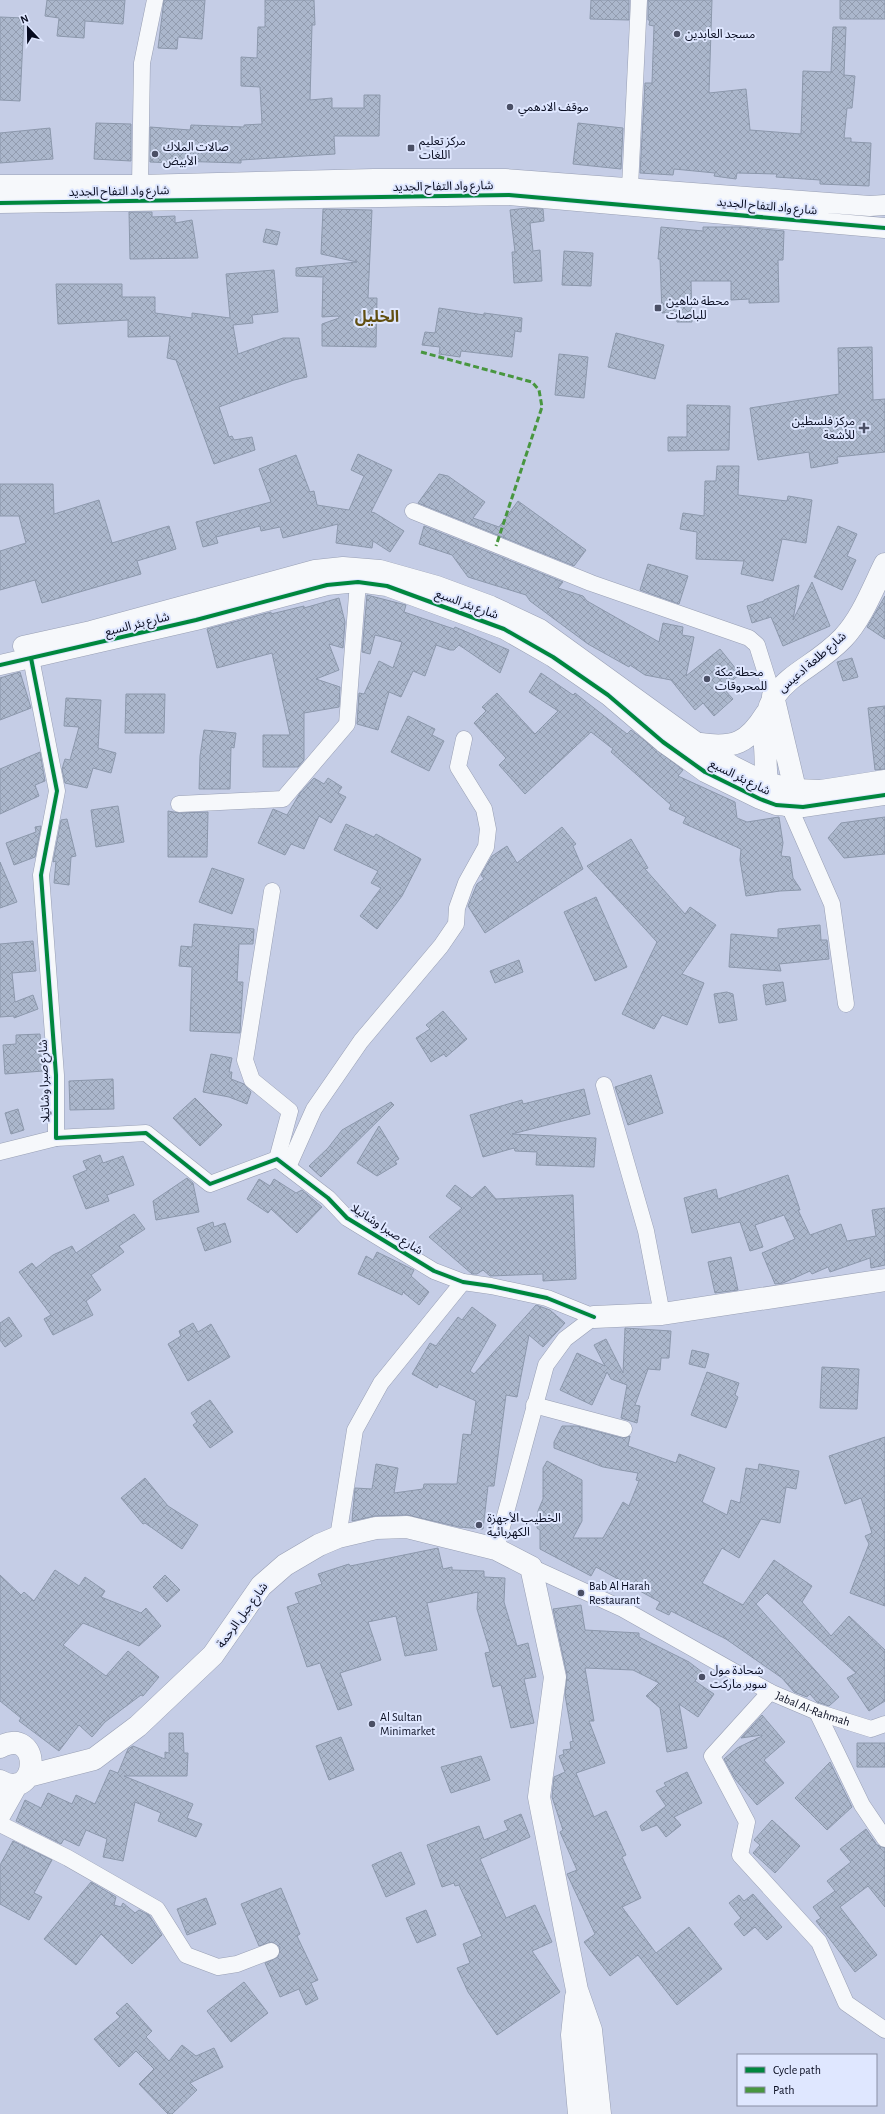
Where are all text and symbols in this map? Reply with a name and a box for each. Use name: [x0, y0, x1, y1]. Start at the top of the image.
north arrow: [8, 8, 48, 48]
text: N: [19, 13, 30, 26]
place label: مسجد العابدين: [685, 28, 755, 41]
marker: مسجد العابدين: [672, 29, 682, 39]
place label: موقف الادهمي: [518, 101, 589, 117]
marker: موقف الادهمي: [505, 102, 515, 112]
place label: مركز تعليم اللغات: [419, 135, 466, 161]
place label: صالات الملاك الأبيض: [163, 141, 229, 168]
marker: مركز تعليم اللغات: [406, 143, 416, 153]
marker: صالات الملاك الأبيض: [150, 149, 160, 159]
street label: شارع واد التفاح الجديد: [392, 179, 494, 196]
street label: شارع واد التفاح الجديد: [68, 184, 170, 201]
street label: شارع واد التفاح الجديد: [716, 196, 818, 219]
place label: محطة شاهين للباصات: [666, 295, 729, 322]
marker: محطة شاهين للباصات: [653, 303, 663, 313]
district label: الخليل: [355, 309, 399, 326]
place label: مركز فلسطين للأشعة: [792, 415, 855, 441]
marker: مركز فلسطين للأشعة: [858, 422, 870, 434]
street label: شارع بئر السبع: [433, 587, 500, 624]
street label: شارع بئر السبع: [103, 610, 171, 641]
street label: شارع طلعة ادعيس: [776, 629, 850, 697]
place label: محطة مكة للمحروقات: [715, 666, 767, 693]
marker: محطة مكة للمحروقات: [702, 674, 712, 684]
street label: شارع بئر السبع: [706, 757, 772, 800]
street label: شارع صبرا وشاتيلا: [37, 1039, 54, 1123]
street label: شارع صبرا وشاتيلا: [347, 1201, 425, 1259]
place label: الخطيب الأجهزة الكهربائية: [487, 1512, 561, 1539]
marker: الخطيب الأجهزة الكهربائية: [474, 1520, 484, 1530]
street label: شارع جبل الرحمة: [214, 1580, 272, 1652]
place label: Bab Al Harah Restaurant: [589, 1580, 650, 1606]
marker: Bab Al Harah Restaurant: [576, 1588, 586, 1598]
place label: شحادة مول سوبر ماركت: [710, 1664, 767, 1691]
marker: شحادة مول سوبر ماركت: [697, 1672, 707, 1682]
street label: Jabal Al-Rahmah: [774, 1689, 851, 1728]
place label: Al Sultan Minimarket: [380, 1711, 435, 1737]
marker: Al Sultan Minimarket: [367, 1719, 377, 1729]
legend: [737, 2054, 877, 2106]
text: Cycle path: [773, 2064, 821, 2077]
text: Path: [773, 2084, 795, 2096]

